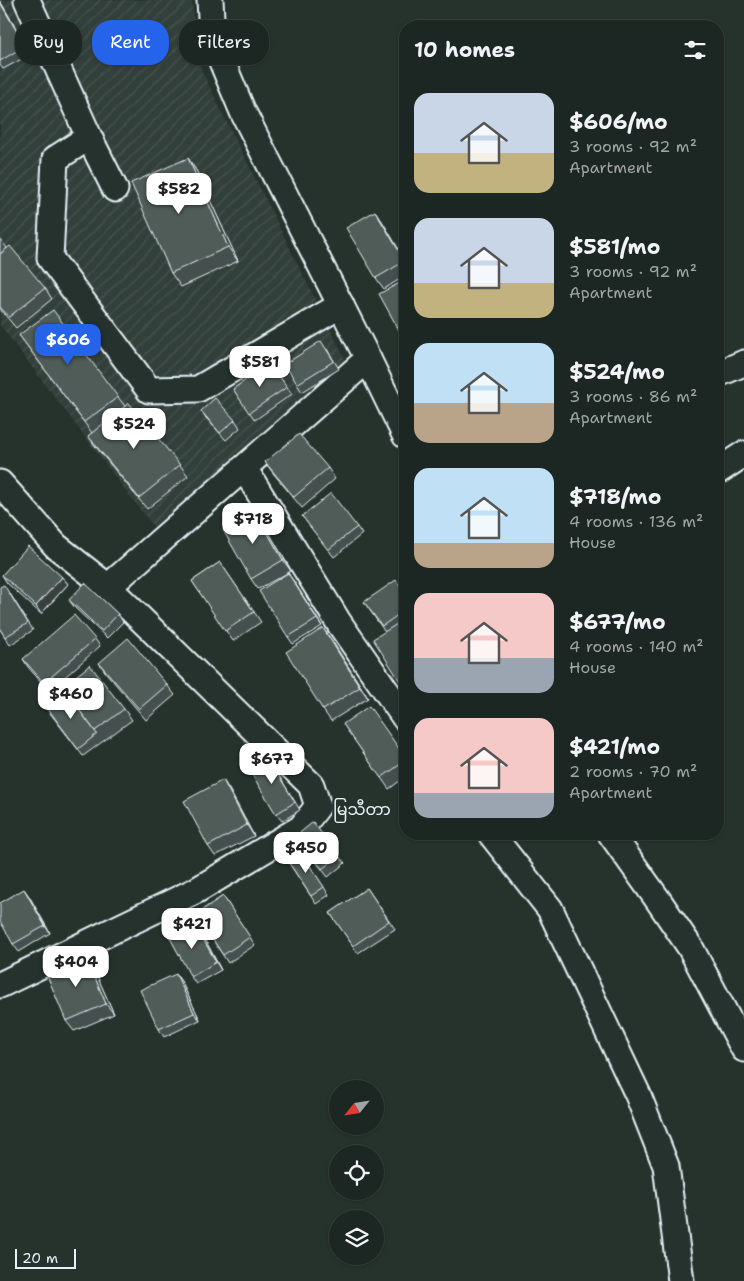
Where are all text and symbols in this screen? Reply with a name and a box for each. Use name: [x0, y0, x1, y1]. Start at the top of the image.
chip: Buy: [15, 20, 82, 65]
chip: Rent: [92, 20, 169, 65]
chip: Filters: [179, 20, 269, 65]
text: 10 homes: [414, 36, 515, 64]
icon: filters: [681, 36, 709, 64]
text: $606/mo: [569, 108, 668, 136]
icon: home: [454, 113, 514, 173]
text: 3 rooms · 92 m²: [569, 136, 697, 157]
text: Apartment: [569, 157, 652, 178]
pin: $582: [149, 172, 209, 215]
text: $582: [157, 178, 201, 199]
text: $581/mo: [569, 233, 660, 261]
icon: home: [454, 238, 514, 298]
text: 3 rooms · 92 m²: [569, 261, 697, 282]
text: Apartment: [569, 282, 652, 303]
pin: $606: [38, 324, 98, 366]
text: $606: [46, 329, 90, 350]
pin: $581: [230, 346, 290, 388]
text: $581: [240, 351, 280, 372]
text: $524/mo: [569, 358, 665, 386]
icon: home: [454, 363, 514, 423]
text: 3 rooms · 86 m²: [569, 386, 697, 407]
text: Apartment: [569, 407, 652, 428]
pin: $524: [104, 408, 164, 450]
text: $524: [113, 413, 155, 434]
text: $718/mo: [569, 483, 661, 511]
icon: home: [454, 488, 514, 548]
pin: $718: [223, 502, 283, 545]
text: $718: [233, 508, 273, 529]
text: 4 rooms · 136 m²: [569, 511, 703, 532]
text: House: [569, 532, 616, 553]
text: $677/mo: [569, 608, 666, 636]
icon: home: [454, 613, 514, 673]
text: 4 rooms · 140 m²: [569, 636, 704, 657]
text: House: [569, 657, 616, 678]
pin: $460: [41, 678, 101, 720]
text: $460: [49, 683, 93, 704]
text: $421/mo: [569, 733, 660, 761]
icon: home: [454, 738, 514, 798]
pin: $677: [242, 742, 302, 785]
text: $677: [250, 748, 294, 769]
text: 2 rooms · 70 m²: [569, 761, 697, 782]
text: Apartment: [569, 782, 652, 803]
district label: မြသီတာ: [333, 798, 391, 823]
pin: $450: [276, 832, 336, 874]
text: $450: [285, 837, 327, 858]
pin: $421: [162, 908, 222, 950]
text: $421: [173, 913, 211, 934]
pin: $404: [46, 946, 106, 988]
text: $404: [54, 951, 98, 972]
north arrow: [329, 1080, 384, 1135]
map controls: [329, 1080, 384, 1265]
button: locate: [329, 1145, 384, 1200]
button: layers: [329, 1210, 384, 1265]
scale bar: [15, 1246, 76, 1269]
text: 20 m: [22, 1249, 58, 1267]

